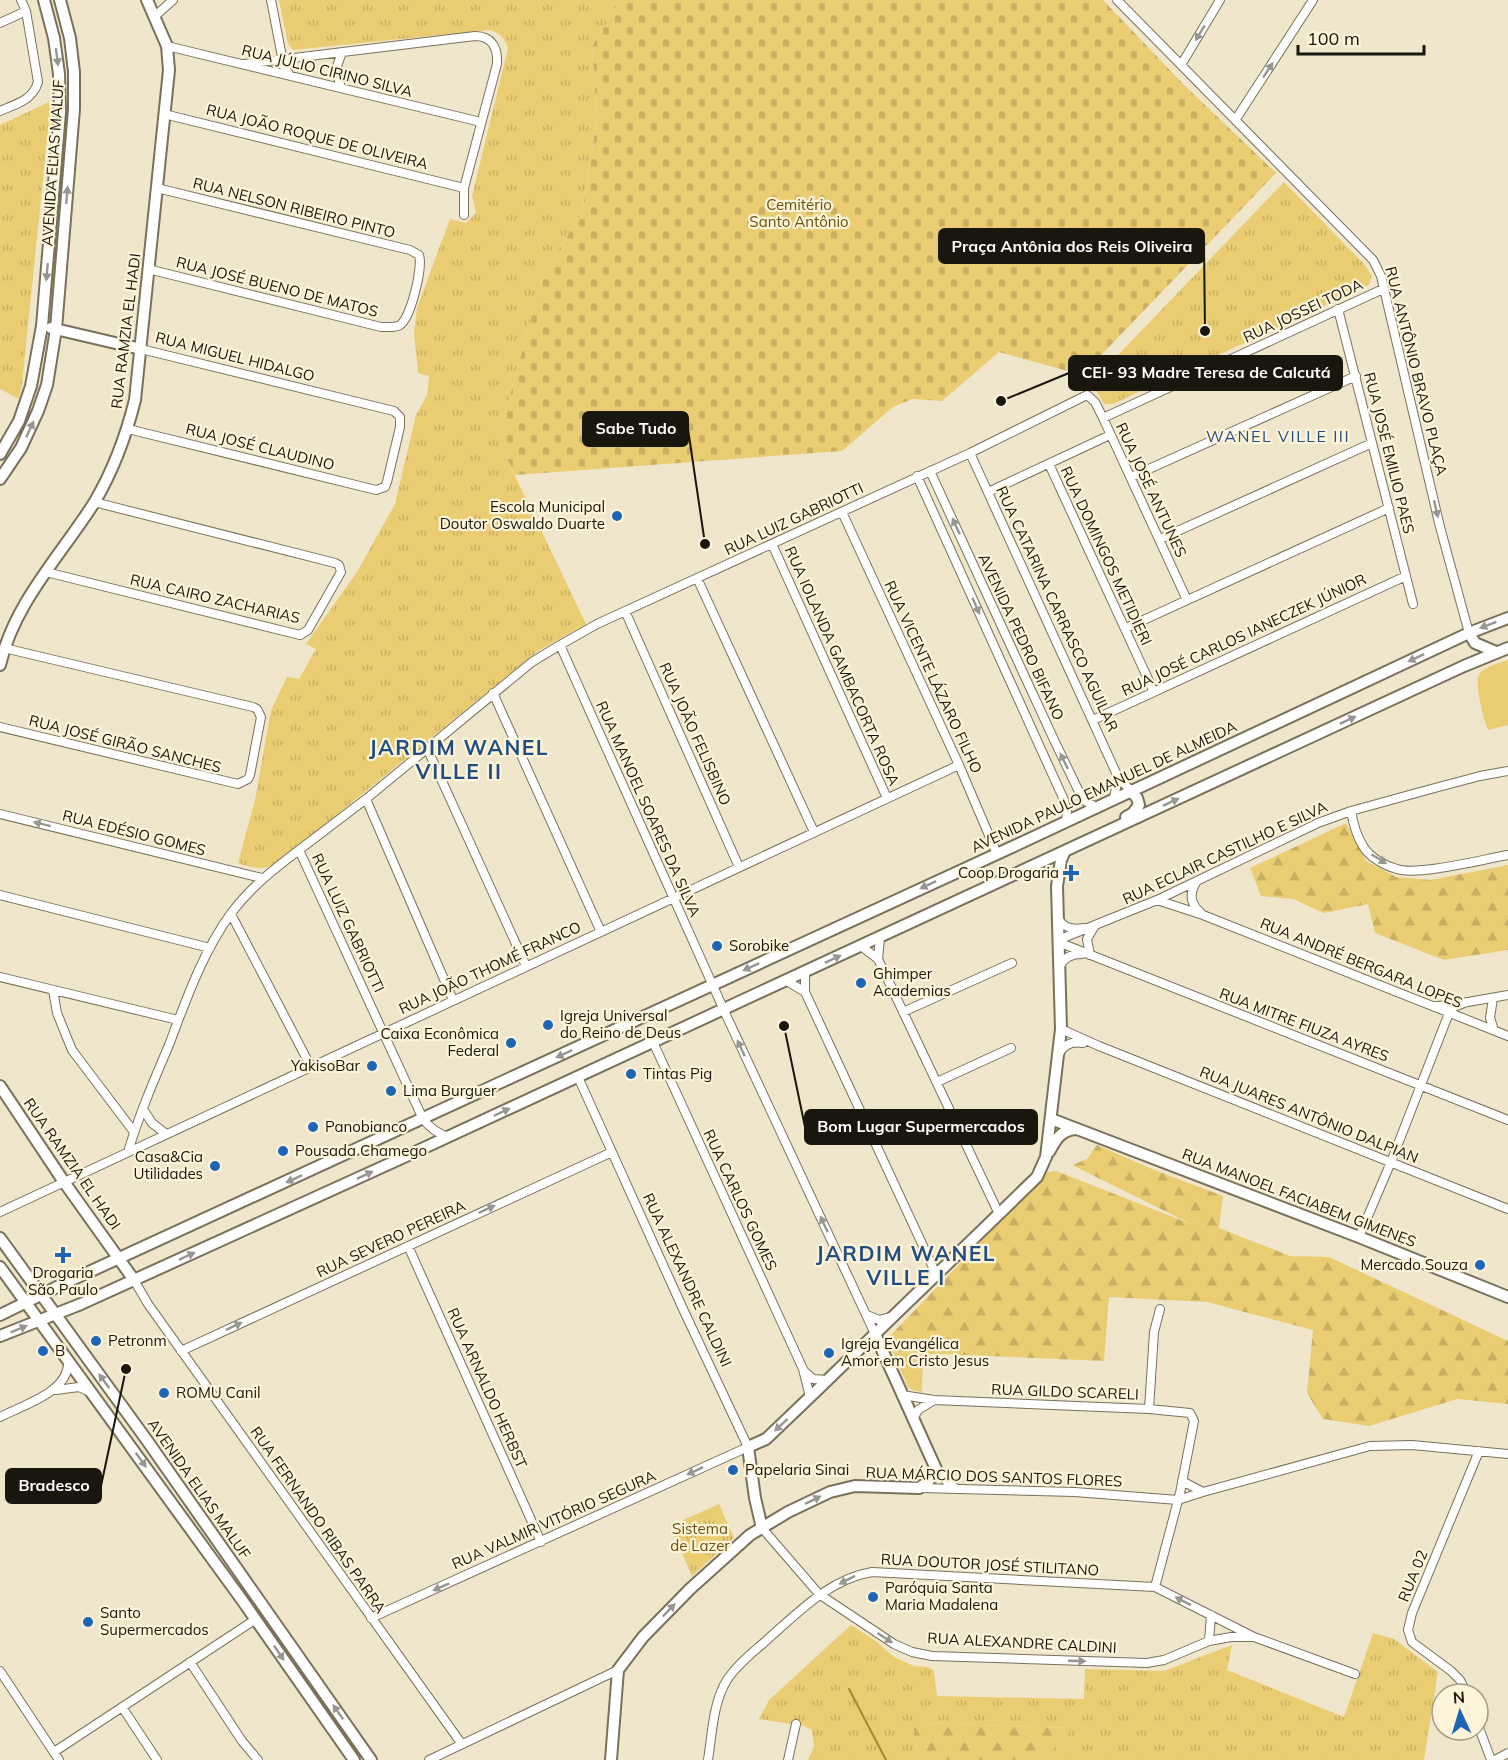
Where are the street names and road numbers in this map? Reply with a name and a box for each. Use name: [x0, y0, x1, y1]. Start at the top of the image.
street label: RUA JÚLIO CIRINO SILVA: [240, 40, 415, 101]
street label: AVENIDA ELIAS MALUF: [37, 79, 68, 247]
street label: RUA JOÃO ROQUE DE OLIVEIRA: [204, 100, 430, 173]
street label: RUA NELSON RIBEIRO PINTO: [191, 173, 397, 242]
street label: RUA RAMZIA EL HADI: [107, 252, 144, 410]
street label: RUA JOSÉ BUENO DE MATOS: [174, 252, 380, 321]
street label: RUA ANTÔNIO BRAVO PLAÇA: [1381, 264, 1452, 477]
street label: RUA JOSSEI TODA: [1240, 274, 1366, 347]
street label: RUA MIGUEL HIDALGO: [154, 328, 317, 385]
street label: RUA JOSÉ EMILIO PAES: [1360, 370, 1419, 536]
street label: RUA JOSÉ CLAUDINO: [184, 419, 337, 474]
street label: RUA JOSÉ ANTUNES: [1112, 419, 1191, 560]
street label: RUA DOMINGOS METIDIERI: [1057, 463, 1156, 648]
street label: RUA LUIZ GABRIOTTI: [721, 478, 866, 559]
street label: RUA CATARINA CARRASCO AGUILAR: [992, 483, 1123, 735]
street label: RUA IOLANDA GAMBACORTA ROSA: [781, 543, 904, 789]
street label: AVENIDA PEDRO BIFANO: [974, 550, 1068, 723]
street label: RUA JOSÉ CARLOS IANECZEK JÚNIOR: [1118, 569, 1369, 700]
street label: RUA CAIRO ZACHARIAS: [128, 570, 302, 627]
street label: RUA VICENTE LÁZARO FILHO: [880, 577, 987, 776]
street label: RUA JOÃO FELISBINO: [655, 659, 736, 808]
street label: RUA MANOEL SOARES DA SILVA: [592, 698, 705, 920]
street label: RUA JOSÉ GIRÃO SANCHES: [27, 710, 223, 777]
street label: AVENIDA PAULO EMANUEL DE ALMEIDA: [968, 716, 1240, 857]
street label: RUA ECLAIR CASTILHO E SILVA: [1119, 797, 1330, 908]
street label: RUA EDÉSIO GOMES: [60, 806, 208, 860]
street label: RUA LUIZ GABRIOTTI: [308, 850, 389, 995]
street label: RUA ANDRÉ BERGARA LOPES: [1257, 913, 1465, 1012]
street label: RUA JOÃO THOMÉ FRANCO: [396, 917, 584, 1018]
street label: RUA MITRE FIUZA AYRES: [1217, 983, 1392, 1066]
street label: RUA JUARES ANTÔNIO DALPIAN: [1197, 1062, 1421, 1167]
street label: RUA RAMZIA EL HADI: [20, 1094, 125, 1233]
street label: RUA CARLOS GOMES: [699, 1126, 781, 1273]
street label: RUA MANOEL FACIABEM GIMENES: [1180, 1144, 1419, 1251]
street label: RUA ALEXANDRE CALDINI: [639, 1190, 736, 1370]
street label: RUA SEVERO PEREIRA: [313, 1196, 468, 1281]
street label: RUA ARNALDO HERBST: [443, 1305, 531, 1471]
street label: RUA GILDO SCARELI: [991, 1379, 1139, 1404]
street label: AVENIDA ELIAS MALUF: [144, 1415, 255, 1562]
street label: RUA FERNANDO RIBAS PARRA: [246, 1423, 390, 1617]
street label: RUA MÁRCIO DOS SANTOS FLORES: [865, 1463, 1123, 1490]
street label: RUA VALMIR VITÓRIO SEGURA: [449, 1466, 659, 1573]
street label: RUA 02: [1394, 1547, 1431, 1604]
street label: RUA DOUTOR JOSÉ STILITANO: [880, 1549, 1100, 1580]
street label: RUA ALEXANDRE CALDINI: [927, 1628, 1117, 1657]

